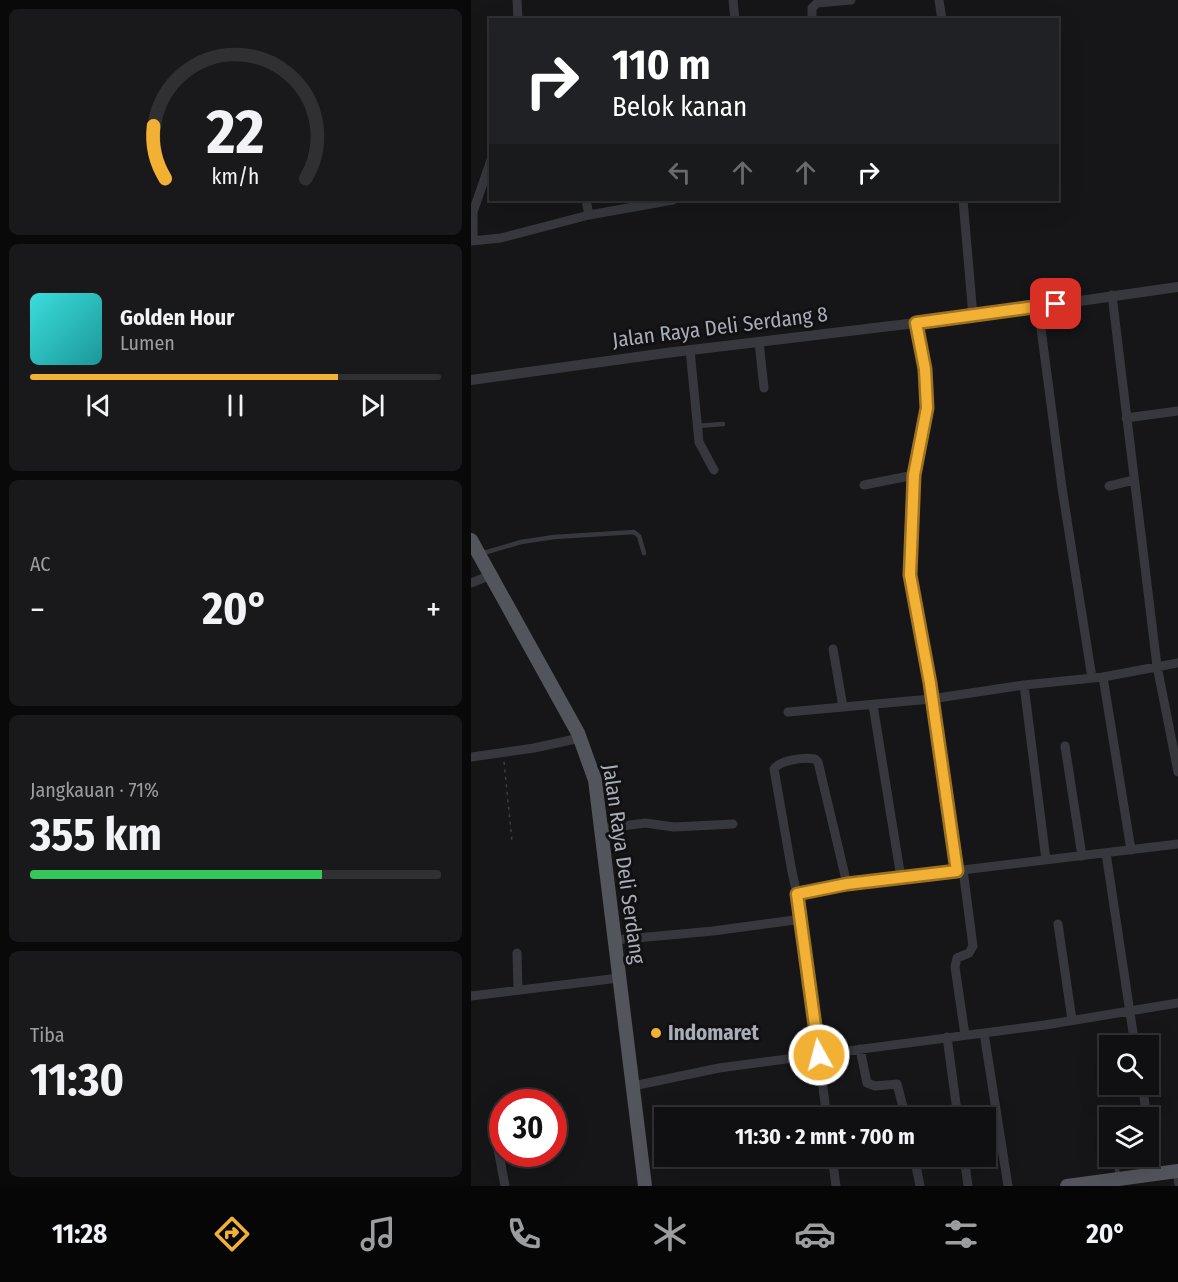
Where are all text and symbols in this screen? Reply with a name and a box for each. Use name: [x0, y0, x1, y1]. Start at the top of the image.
text: 110 m: [612, 40, 711, 90]
icon: right: [513, 42, 591, 120]
text: Belok kanan: [612, 91, 747, 123]
text: 22: [206, 95, 264, 170]
icon: left: [663, 156, 696, 189]
icon: ahead: [726, 156, 759, 189]
icon: ahead: [789, 156, 822, 189]
icon: right: [852, 156, 885, 189]
text: km/h: [212, 165, 259, 191]
pin: [1030, 278, 1081, 329]
icon: arrive: [1039, 287, 1072, 320]
street label: Jalan Raya Deli Serdang 8: [611, 301, 829, 353]
text: Golden Hour: [120, 304, 234, 331]
text: Lumen: [120, 331, 175, 355]
icon: previous: [82, 389, 115, 422]
icon: pause: [219, 389, 252, 422]
icon: next: [356, 389, 389, 422]
text: AC: [30, 552, 50, 576]
text: 20°: [202, 582, 269, 636]
text: −: [30, 590, 45, 630]
text: +: [426, 590, 441, 630]
street label: Jalan Raya Deli Serdang: [597, 762, 651, 966]
text: Jangkauan · 71%: [30, 778, 159, 802]
text: 355 km: [30, 808, 162, 862]
place label: Indomaret: [668, 1020, 760, 1046]
text: Tiba: [30, 1023, 65, 1047]
position arrow: [787, 1023, 851, 1087]
marker: Indomaret: [649, 1026, 663, 1040]
map controls: [1099, 1035, 1159, 1167]
button: search: [1099, 1035, 1159, 1095]
text: 11:30: [30, 1053, 124, 1107]
speed limit sign: 30: [489, 1089, 567, 1167]
button: layers: [1099, 1107, 1159, 1167]
text: 11:30 · 2 mnt · 700 m: [735, 1123, 915, 1150]
icon: directions: [211, 1213, 253, 1255]
icon: music: [357, 1213, 399, 1255]
icon: phone: [503, 1213, 545, 1255]
icon: climate: [649, 1213, 691, 1255]
icon: car: [794, 1213, 836, 1255]
icon: filters: [940, 1213, 982, 1255]
text: 11:28: [52, 1218, 107, 1250]
text: 20°: [1086, 1218, 1126, 1250]

